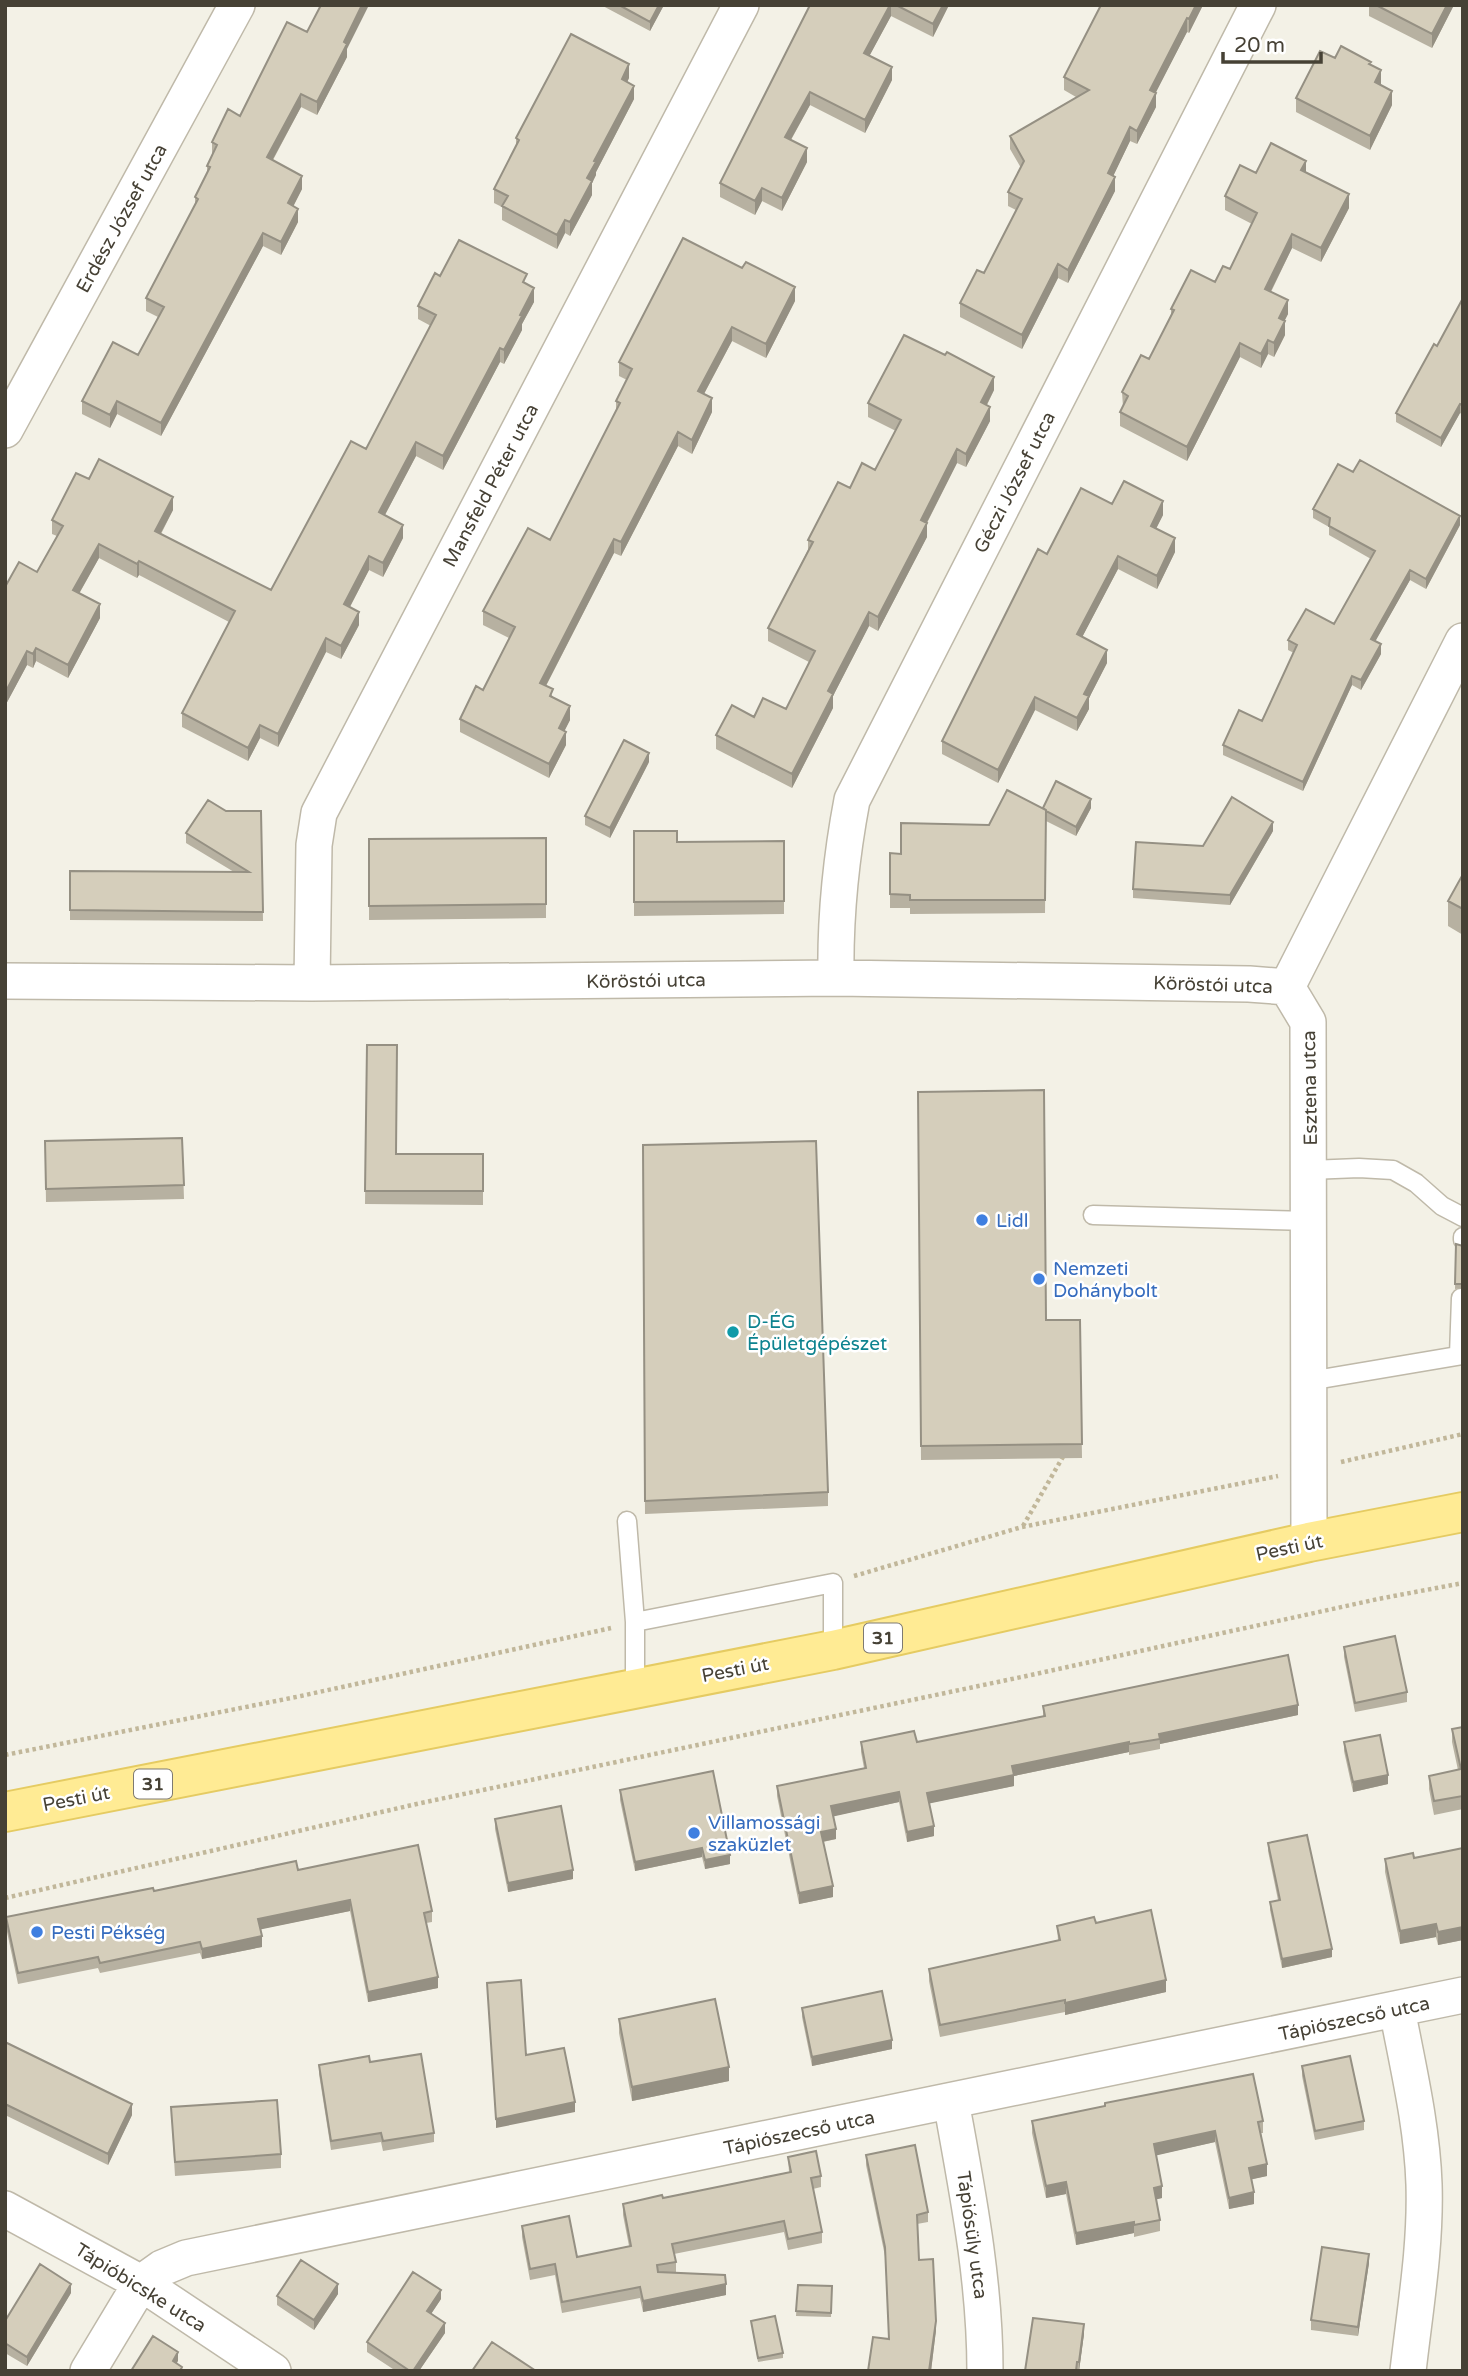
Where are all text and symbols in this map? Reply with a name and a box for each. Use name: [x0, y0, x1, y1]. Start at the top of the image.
scale bar: [1223, 21, 1321, 65]
text: 20 m: [1234, 33, 1285, 58]
street label: Erdész József utca: [72, 140, 172, 297]
street label: Mansfeld Péter utca: [439, 400, 543, 571]
street label: Géczi József utca: [970, 408, 1060, 557]
street label: Köröstói utca: [586, 969, 706, 993]
street label: Köröstói utca: [1153, 972, 1273, 998]
street label: Esztena utca: [1298, 1030, 1322, 1146]
place label: Lidl: [996, 1210, 1028, 1232]
marker: Lidl: [974, 1212, 990, 1228]
place label: Nemzeti Dohánybolt: [1053, 1258, 1158, 1302]
marker: Nemzeti Dohánybolt: [1031, 1271, 1047, 1287]
place label: D-ÉG Épületgépészet: [747, 1311, 887, 1355]
marker: D-ÉG Épületgépészet: [725, 1324, 741, 1340]
street label: Pesti út: [1254, 1530, 1325, 1566]
road number: 31: [864, 1624, 902, 1652]
street label: Pesti út: [700, 1653, 771, 1687]
road number: 31: [134, 1770, 172, 1798]
street label: Pesti út: [41, 1782, 112, 1816]
place label: Villamossági szaküzlet: [708, 1812, 821, 1856]
marker: Villamossági szaküzlet: [686, 1825, 702, 1841]
place label: Pesti Pékség: [51, 1922, 166, 1944]
marker: Pesti Pékség: [29, 1924, 45, 1940]
street label: Tápiószecső utca: [1277, 1992, 1432, 2046]
street label: Tápiószecső utca: [722, 2106, 877, 2160]
street label: Tápiósüly utca: [952, 2170, 992, 2301]
street label: Tápióbicske utca: [71, 2239, 210, 2337]

